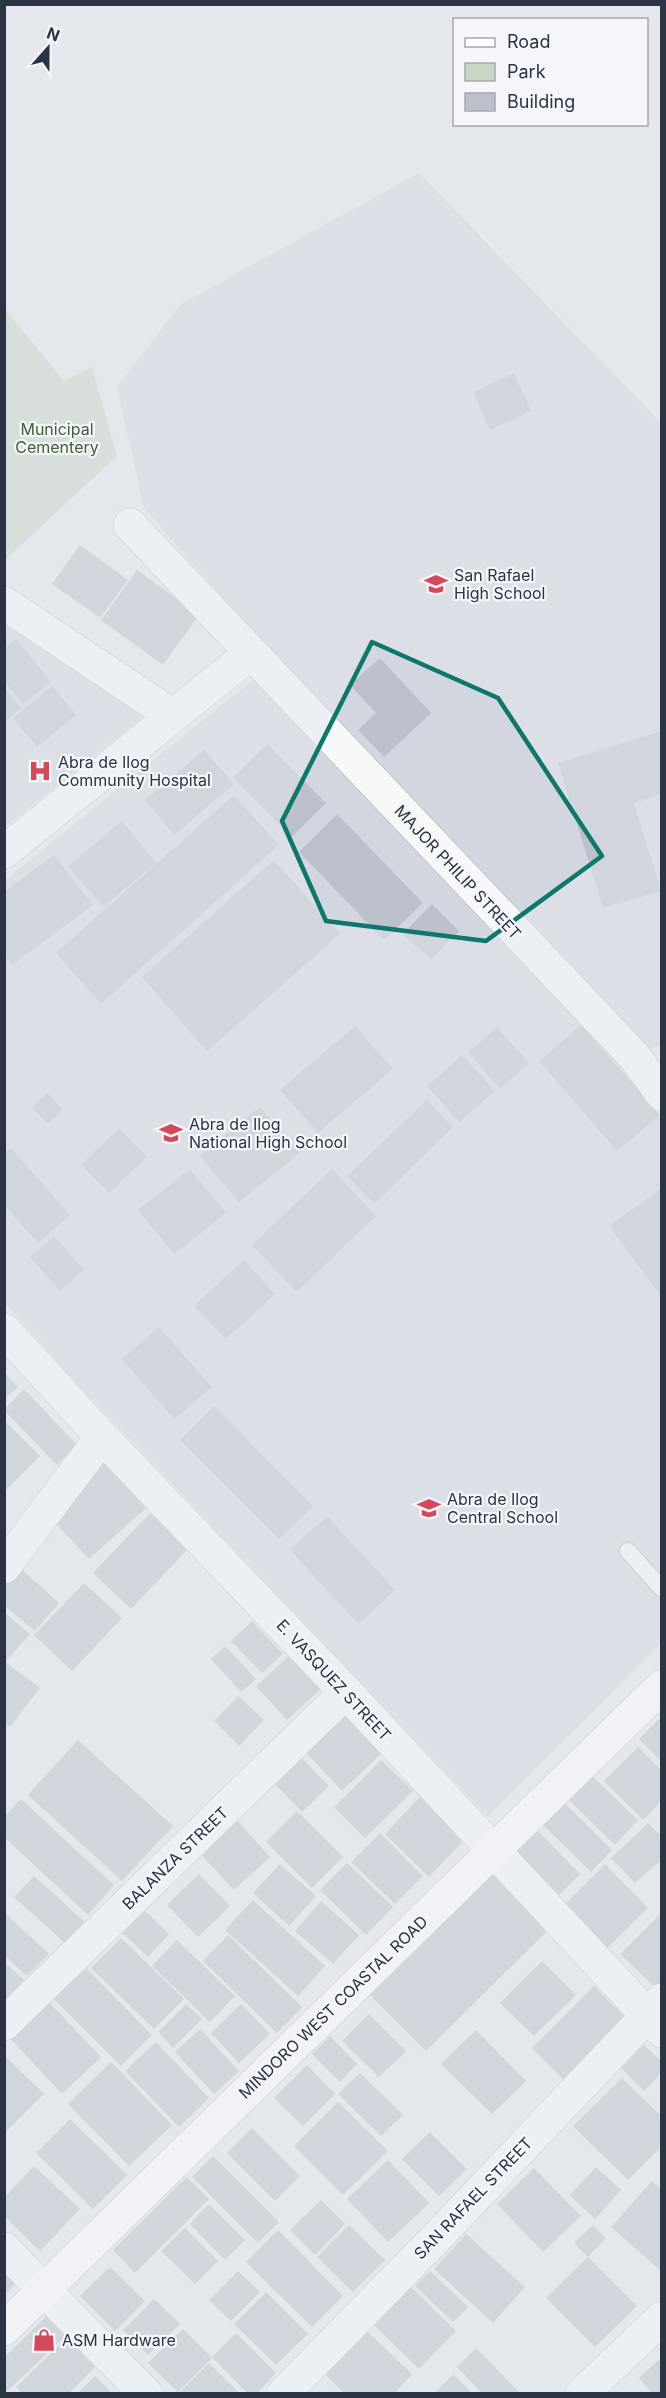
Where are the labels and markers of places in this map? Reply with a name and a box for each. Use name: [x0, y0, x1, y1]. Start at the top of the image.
place label: San Rafael High School: [454, 565, 545, 603]
school or university icon: San Rafael High School: [423, 571, 449, 597]
place label: Abra de Ilog Community Hospital: [58, 752, 211, 790]
hospital icon: Abra de Ilog Community Hospital: [27, 758, 53, 784]
place label: Abra de Ilog National High School: [189, 1114, 347, 1152]
school or university icon: Abra de Ilog National High School: [158, 1120, 184, 1146]
place label: Abra de Ilog Central School: [447, 1489, 558, 1527]
school or university icon: Abra de Ilog Central School: [416, 1495, 442, 1521]
shop icon: ASM Hardware: [31, 2327, 57, 2353]
place label: ASM Hardware: [62, 2330, 176, 2350]

